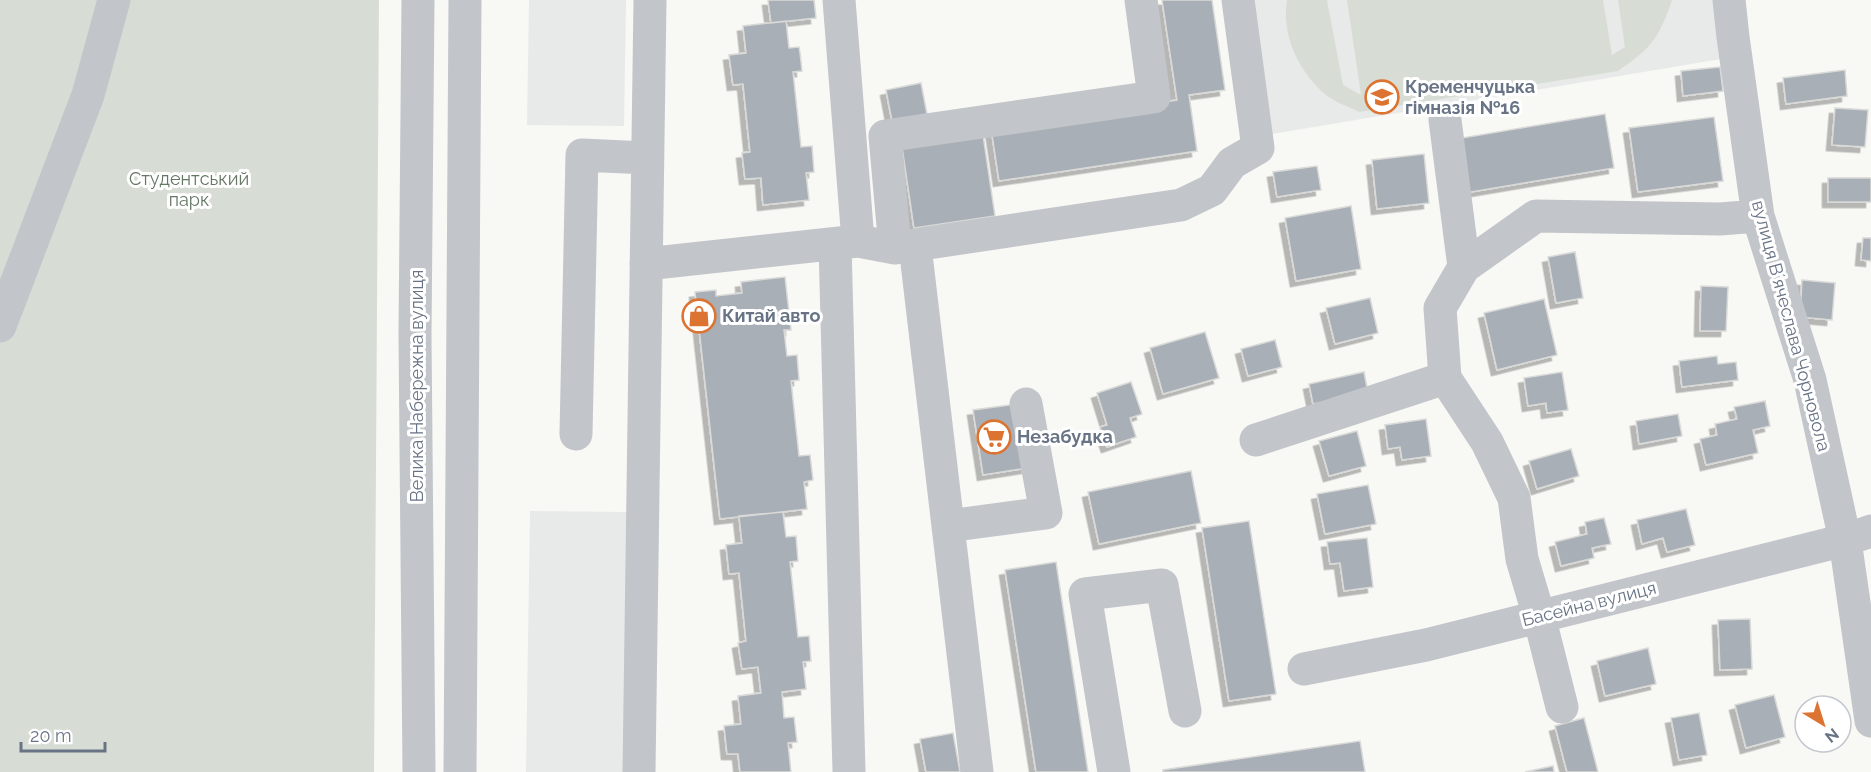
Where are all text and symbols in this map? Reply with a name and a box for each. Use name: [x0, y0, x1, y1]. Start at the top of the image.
place label: Кременчуцька гімназія №16: [1405, 76, 1535, 118]
school or university icon: Кременчуцька гімназія №16: [1364, 79, 1400, 115]
park label: Студентський парк: [129, 168, 249, 210]
street label: вулиця Вʼячеслава Чорновола: [1748, 198, 1835, 454]
street label: Велика Набережна вулиця: [406, 270, 427, 502]
shop icon: Китай авто: [681, 298, 717, 334]
place label: Китай авто: [722, 305, 820, 326]
supermarket icon: Незабудка: [976, 419, 1012, 455]
place label: Незабудка: [1017, 426, 1113, 447]
street label: Басейна вулиця: [1520, 577, 1658, 630]
north arrow: [1793, 694, 1853, 754]
scale bar: [21, 715, 105, 753]
text: N: [1821, 724, 1843, 747]
text: 20 m: [30, 725, 72, 746]

